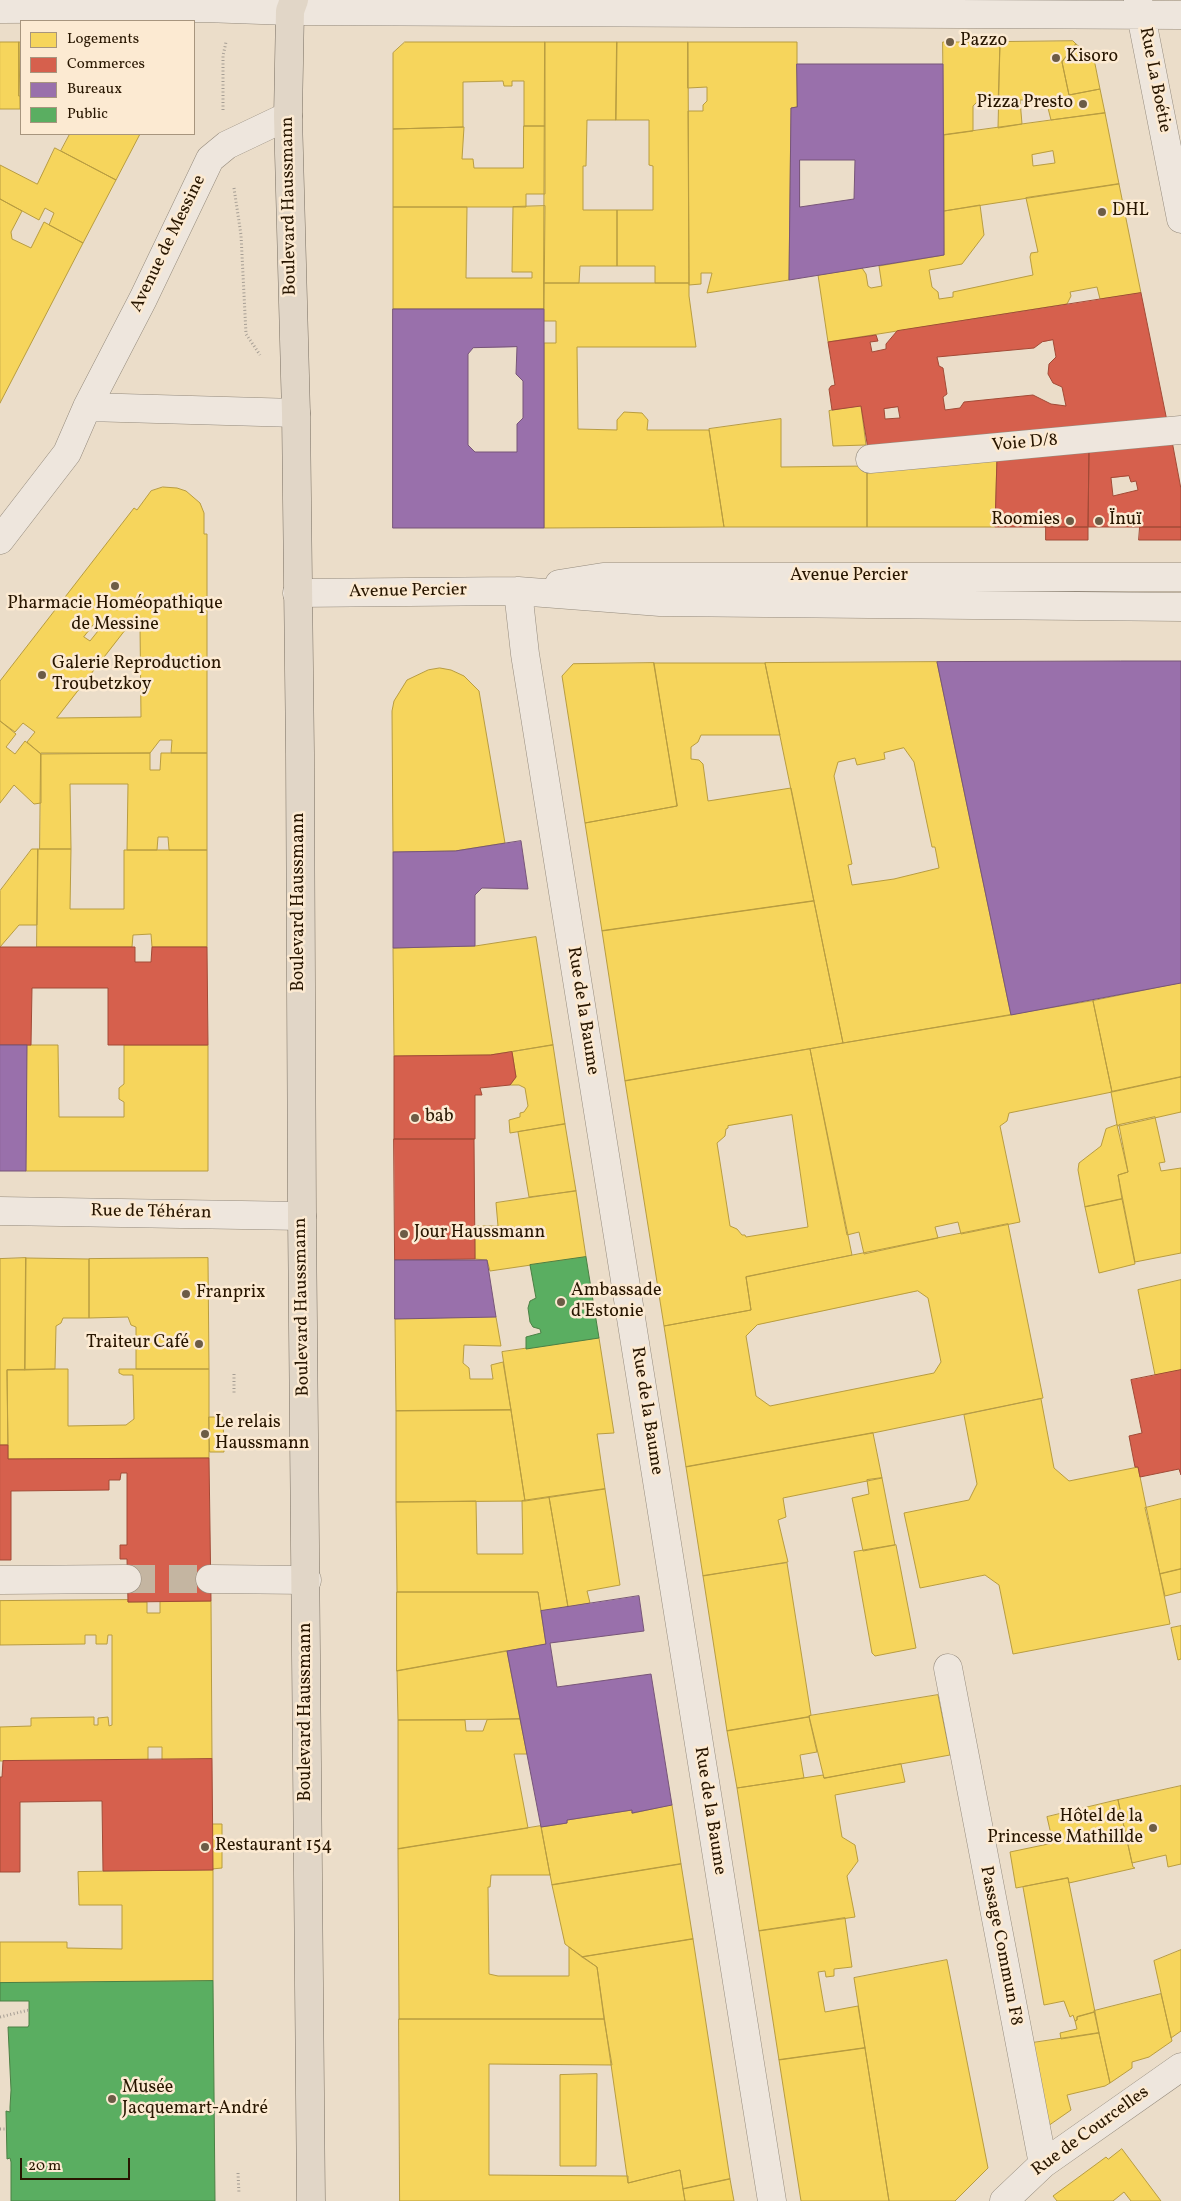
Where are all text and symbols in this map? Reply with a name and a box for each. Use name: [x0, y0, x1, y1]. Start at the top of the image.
legend: [20, 20, 195, 135]
street label: Rue La Boétie: [1133, 26, 1175, 134]
text: Logements: [67, 29, 139, 50]
place label: Pazzo: [960, 31, 1007, 53]
marker: Pazzo: [944, 36, 956, 48]
place label: Kisoro: [1066, 47, 1118, 69]
marker: Kisoro: [1050, 52, 1062, 64]
text: Commerces: [67, 54, 145, 75]
text: Bureaux: [67, 79, 122, 100]
place label: Pizza Presto: [977, 93, 1073, 115]
marker: Pizza Presto: [1077, 98, 1089, 110]
text: Public: [67, 104, 108, 125]
street label: Boulevard Haussmann: [278, 116, 302, 296]
street label: Avenue de Messine: [126, 172, 212, 316]
place label: DHL: [1112, 201, 1149, 223]
marker: DHL: [1096, 206, 1108, 218]
street label: Voie D/8: [991, 430, 1059, 458]
place label: Roomies: [991, 510, 1060, 532]
place label: Ïnuï: [1109, 510, 1142, 532]
marker: Roomies: [1064, 515, 1076, 527]
marker: Ïnuï: [1093, 515, 1105, 527]
street label: Avenue Percier: [790, 566, 908, 588]
marker: Pharmacie Homéopathique de Messine: [109, 580, 121, 592]
street label: Avenue Percier: [349, 580, 467, 604]
place label: Pharmacie Homéopathique de Messine: [7, 594, 223, 636]
place label: Galerie Reproduction Troubetzkoy: [52, 654, 221, 696]
marker: Galerie Reproduction Troubetzkoy: [36, 669, 48, 681]
street label: Boulevard Haussmann: [289, 813, 311, 991]
street label: Rue de la Baume: [561, 945, 603, 1077]
place label: bab: [425, 1107, 454, 1129]
marker: bab: [409, 1112, 421, 1124]
street label: Rue de Téhéran: [90, 1201, 212, 1225]
street label: Boulevard Haussmann: [291, 1217, 315, 1397]
place label: Jour Haussmann: [414, 1223, 545, 1245]
marker: Jour Haussmann: [398, 1228, 410, 1240]
place label: Ambassade d'Estonie: [571, 1281, 661, 1324]
place label: Franprix: [196, 1283, 265, 1305]
marker: Franprix: [180, 1288, 192, 1300]
marker: Ambassade d'Estonie: [555, 1296, 567, 1308]
place label: Traiteur Café: [86, 1333, 189, 1355]
marker: Traiteur Café: [193, 1338, 205, 1350]
street label: Rue de la Baume: [625, 1345, 667, 1477]
place label: Le relais Haussmann: [215, 1413, 309, 1456]
marker: Le relais Haussmann: [199, 1428, 211, 1440]
street label: Boulevard Haussmann: [296, 1623, 318, 1801]
street label: Rue de la Baume: [688, 1745, 730, 1877]
place label: Hôtel de la Princesse Mathillde: [987, 1807, 1143, 1850]
marker: Hôtel de la Princesse Mathillde: [1147, 1822, 1159, 1834]
place label: Restaurant 154: [215, 1836, 332, 1858]
marker: Restaurant 154: [199, 1841, 211, 1853]
street label: Passage Commun F8: [974, 1864, 1026, 2028]
place label: Musée Jacquemart-André: [122, 2078, 268, 2120]
street label: Rue de Courcelles: [1028, 2082, 1154, 2182]
marker: Musée Jacquemart-André: [106, 2093, 118, 2105]
scale bar: [22, 2148, 132, 2180]
text: 20 m: [28, 2156, 61, 2177]

